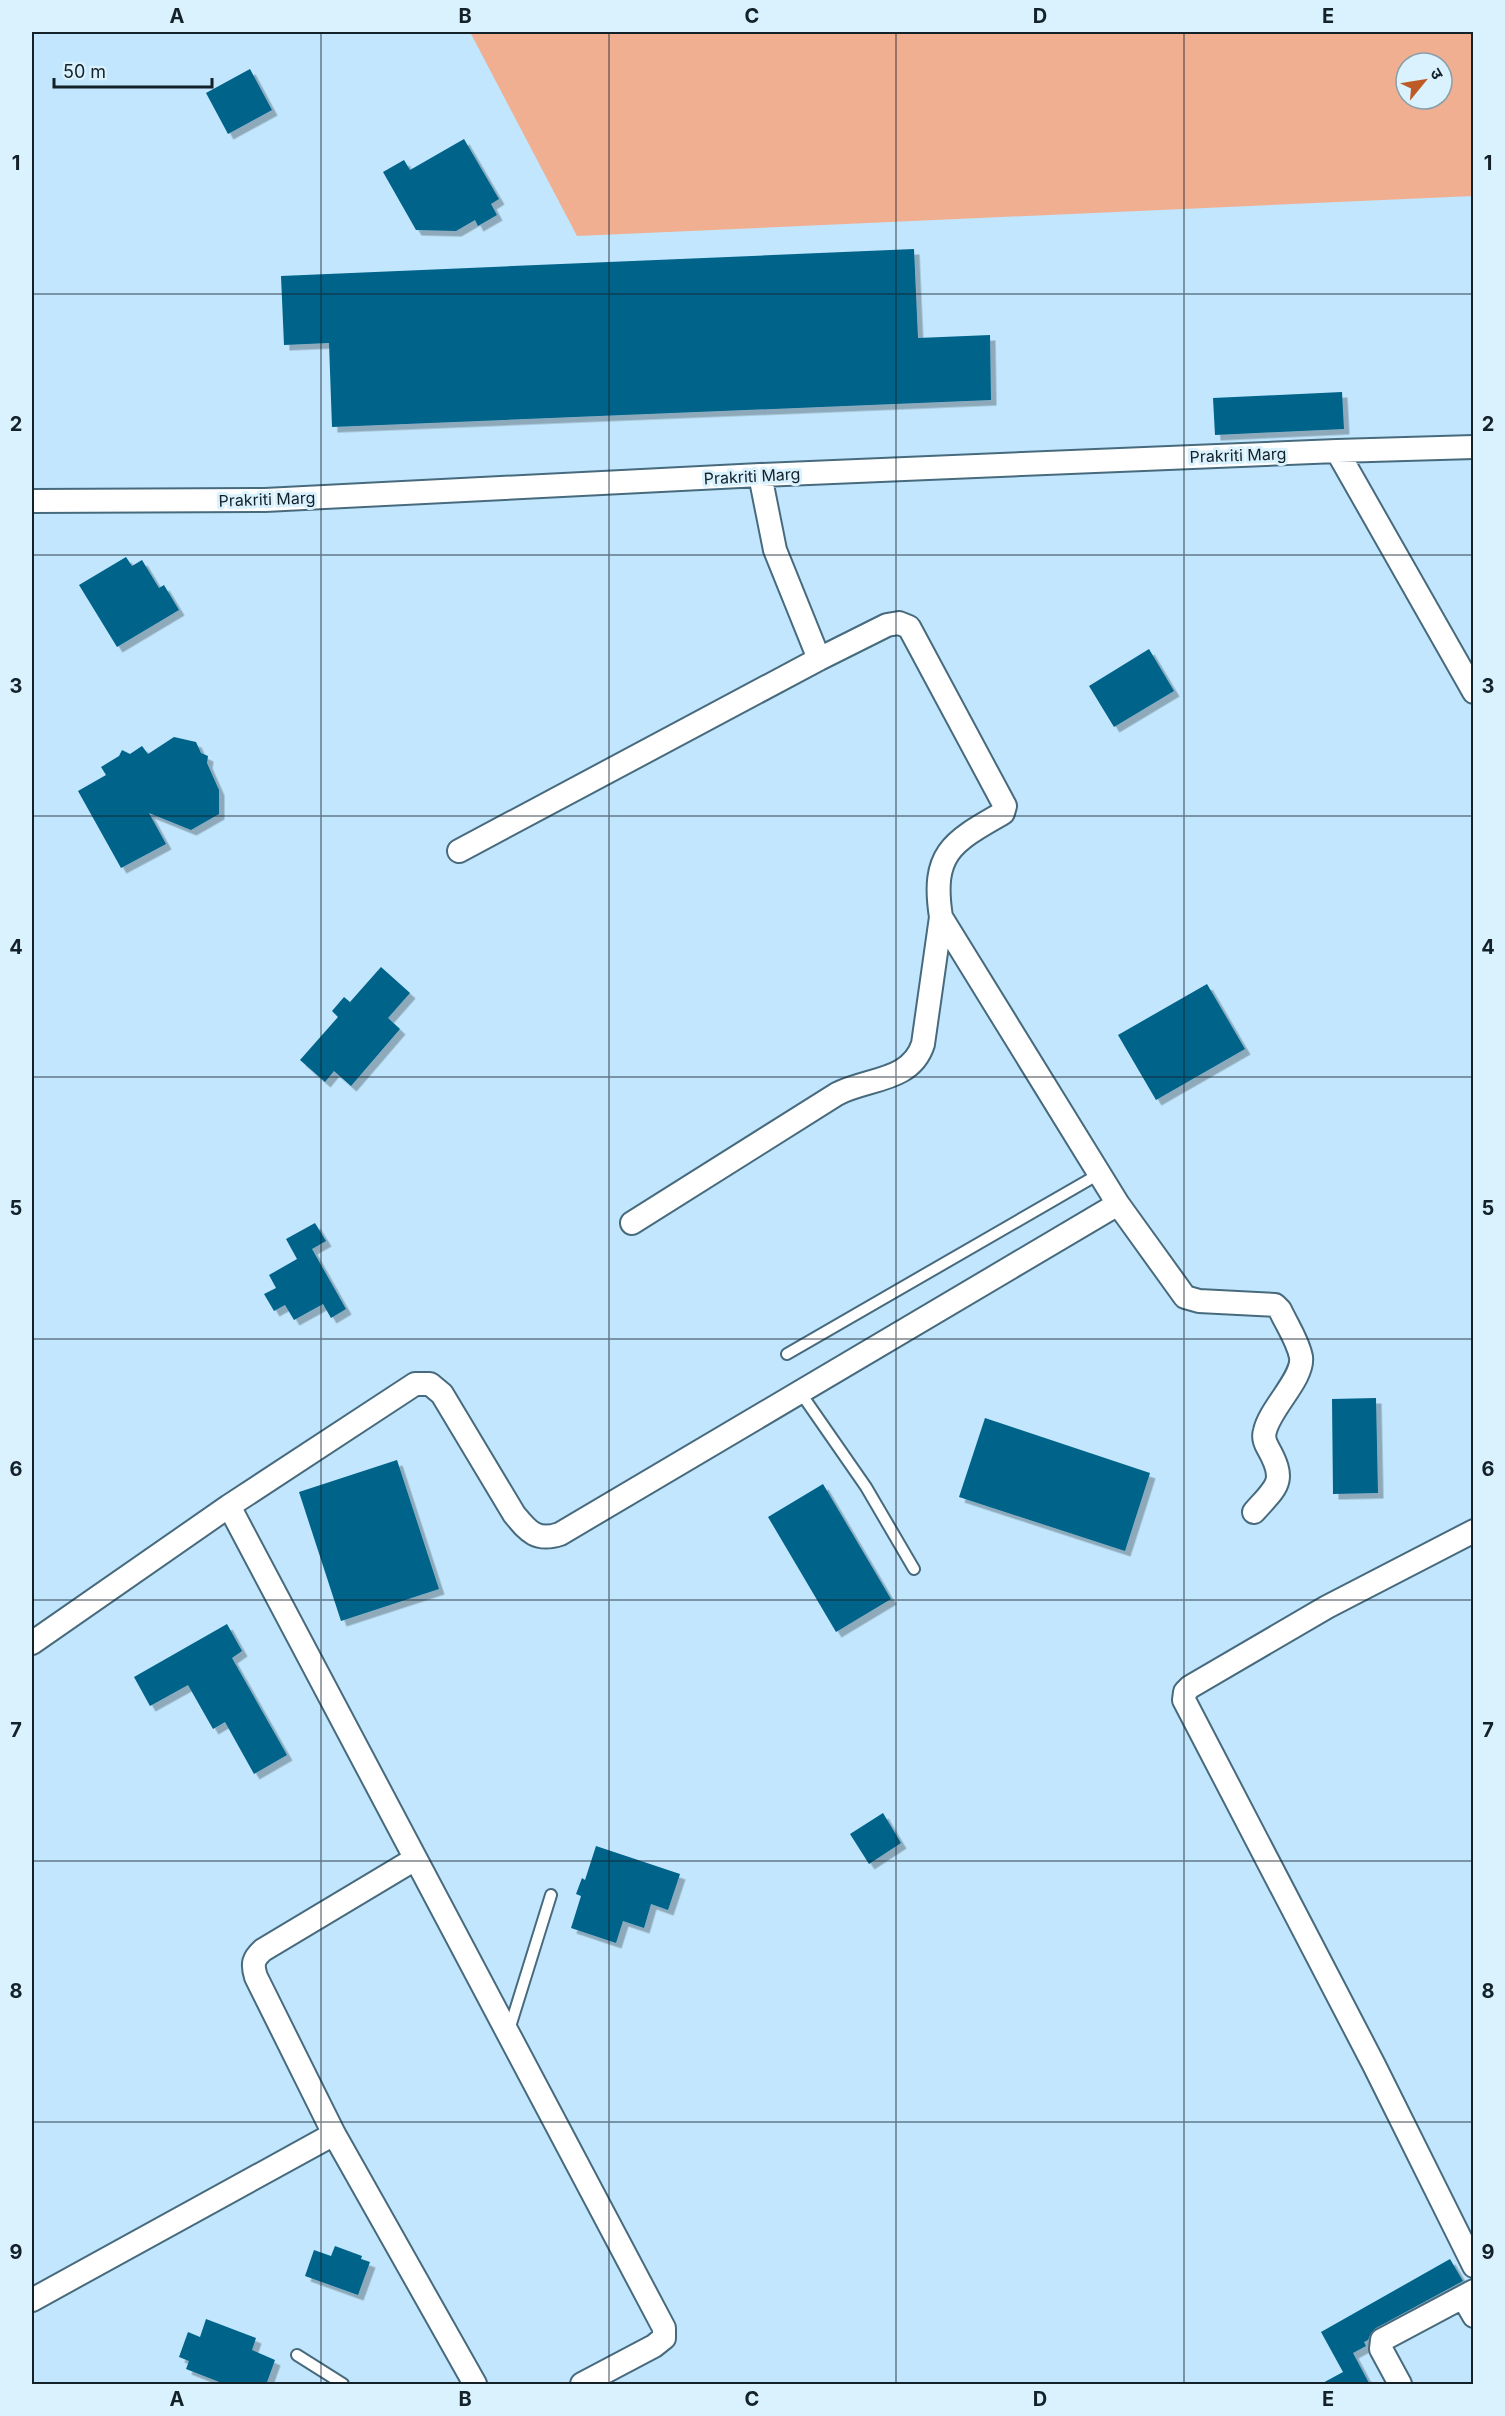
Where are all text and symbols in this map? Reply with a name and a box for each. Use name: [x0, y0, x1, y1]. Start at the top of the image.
text: A: [170, 4, 185, 28]
text: B: [458, 4, 472, 28]
text: C: [745, 4, 759, 28]
text: D: [1033, 4, 1047, 28]
text: E: [1322, 4, 1334, 28]
scale bar: [54, 51, 212, 89]
north arrow: [1394, 51, 1454, 111]
text: 50 m: [63, 61, 106, 82]
text: उ: [1426, 64, 1448, 83]
text: 1: [12, 151, 20, 175]
text: 1: [1484, 151, 1492, 175]
text: 2: [10, 412, 22, 436]
text: 2: [1482, 412, 1494, 436]
street label: Prakriti Marg: [1189, 443, 1287, 467]
street label: Prakriti Marg: [703, 463, 801, 489]
street label: Prakriti Marg: [218, 487, 316, 511]
text: 3: [10, 674, 22, 698]
text: 3: [1482, 674, 1494, 698]
text: 4: [9, 935, 23, 959]
text: 4: [1481, 935, 1495, 959]
text: 5: [10, 1196, 22, 1220]
text: 5: [1482, 1196, 1494, 1220]
text: 6: [10, 1457, 23, 1481]
text: 6: [1482, 1457, 1495, 1481]
text: 7: [10, 1718, 22, 1742]
text: 7: [1482, 1718, 1494, 1742]
text: 8: [9, 1979, 23, 2003]
text: 8: [1481, 1979, 1495, 2003]
text: 9: [10, 2240, 23, 2264]
text: 9: [1482, 2240, 1495, 2264]
text: A: [170, 2387, 185, 2411]
text: B: [458, 2387, 472, 2411]
text: C: [745, 2387, 759, 2411]
text: D: [1033, 2387, 1047, 2411]
text: E: [1322, 2387, 1334, 2411]

